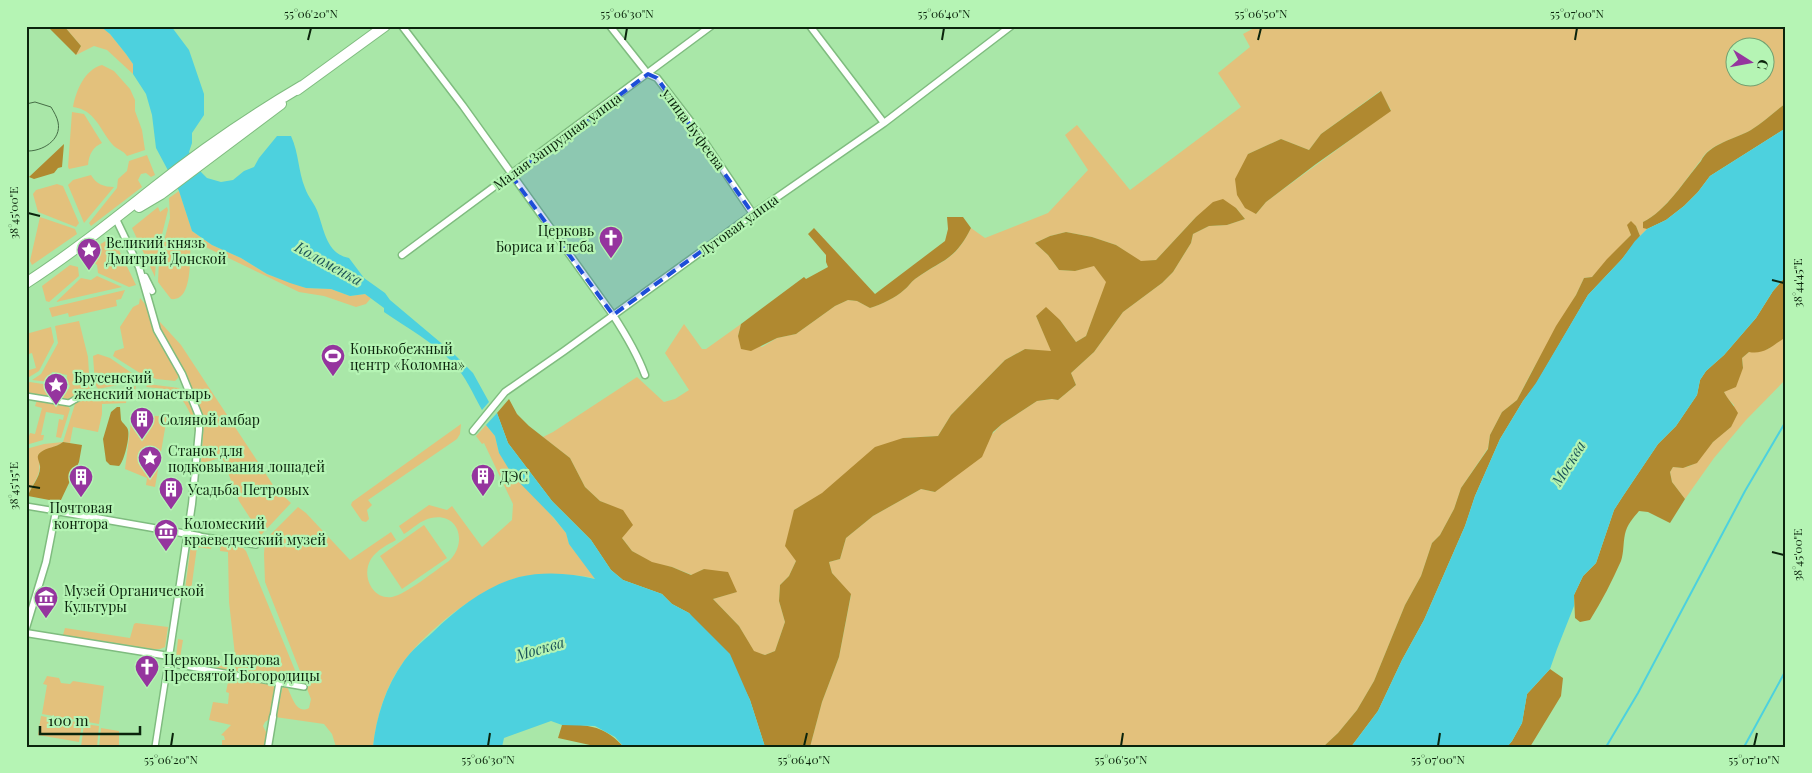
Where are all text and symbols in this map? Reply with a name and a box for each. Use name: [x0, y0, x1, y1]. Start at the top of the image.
text: 55°06'20"N: [284, 5, 338, 21]
text: 55°06'30"N: [600, 5, 654, 21]
text: 55°06'40"N: [917, 5, 971, 21]
text: 55°06'50"N: [1235, 5, 1288, 21]
text: 55°07'00"N: [1550, 5, 1604, 21]
north arrow: [1724, 38, 1774, 88]
text: С: [1753, 58, 1774, 71]
street label: улица Буфеева: [657, 84, 730, 174]
street label: Малая Запрудная улица: [489, 88, 625, 194]
text: 38°45'00"E: [5, 187, 21, 239]
street label: Луговая улица: [694, 190, 782, 261]
place label: Церковь Бориса и Глеба: [496, 221, 594, 256]
church icon: Церковь Бориса и Глеба: [598, 225, 624, 259]
place label: Великий князь Дмитрий Донской: [106, 233, 227, 268]
water label: Коломенка: [291, 236, 366, 290]
place icon: Великий князь Дмитрий Донской: [76, 237, 102, 271]
text: 38°44'45"E: [1789, 258, 1805, 308]
place label: Конькобежный центр «Коломна»: [350, 339, 465, 374]
sports icon: Конькобежный центр «Коломна»: [320, 343, 346, 377]
place label: Брусенский женский монастырь: [74, 368, 211, 403]
place icon: Брусенский женский монастырь: [43, 372, 69, 406]
building icon: Соляной амбар: [129, 406, 155, 440]
place label: Соляной амбар: [160, 410, 260, 429]
water label: Москва: [1546, 436, 1590, 490]
place label: Станок для подковывания лошадей: [168, 441, 325, 476]
place icon: Станок для подковывания лошадей: [137, 445, 163, 479]
text: 38°45'15"E: [5, 462, 21, 510]
building icon: ДЭС: [470, 463, 496, 497]
building icon: Почтовая контора: [68, 464, 94, 498]
place label: ДЭС: [500, 467, 528, 486]
building icon: Усадьба Петровых: [158, 476, 184, 510]
place label: Усадьба Петровых: [187, 480, 310, 499]
place label: Почтовая контора: [50, 498, 113, 533]
place label: Коломеский краеведческий музей: [184, 514, 326, 549]
museum icon: Коломеский краеведческий музей: [153, 518, 179, 552]
text: 38°45'00"E: [1789, 529, 1805, 581]
place label: Музей Органической Культуры: [64, 581, 205, 616]
museum icon: Музей Органической Культуры: [33, 585, 59, 619]
water label: Москва: [512, 631, 567, 665]
place label: Церковь Покрова Пресвятой Богородицы: [164, 650, 320, 685]
church icon: Церковь Покрова Пресвятой Богородицы: [134, 654, 160, 688]
scale bar: [40, 703, 140, 735]
text: 100 m: [48, 710, 89, 730]
text: 55°06'20"N: [144, 751, 198, 767]
text: 55°06'30"N: [461, 751, 515, 767]
text: 55°06'40"N: [777, 751, 831, 767]
text: 55°06'50"N: [1095, 751, 1148, 767]
text: 55°07'00"N: [1411, 751, 1465, 767]
text: 55°07'10"N: [1728, 751, 1780, 767]

